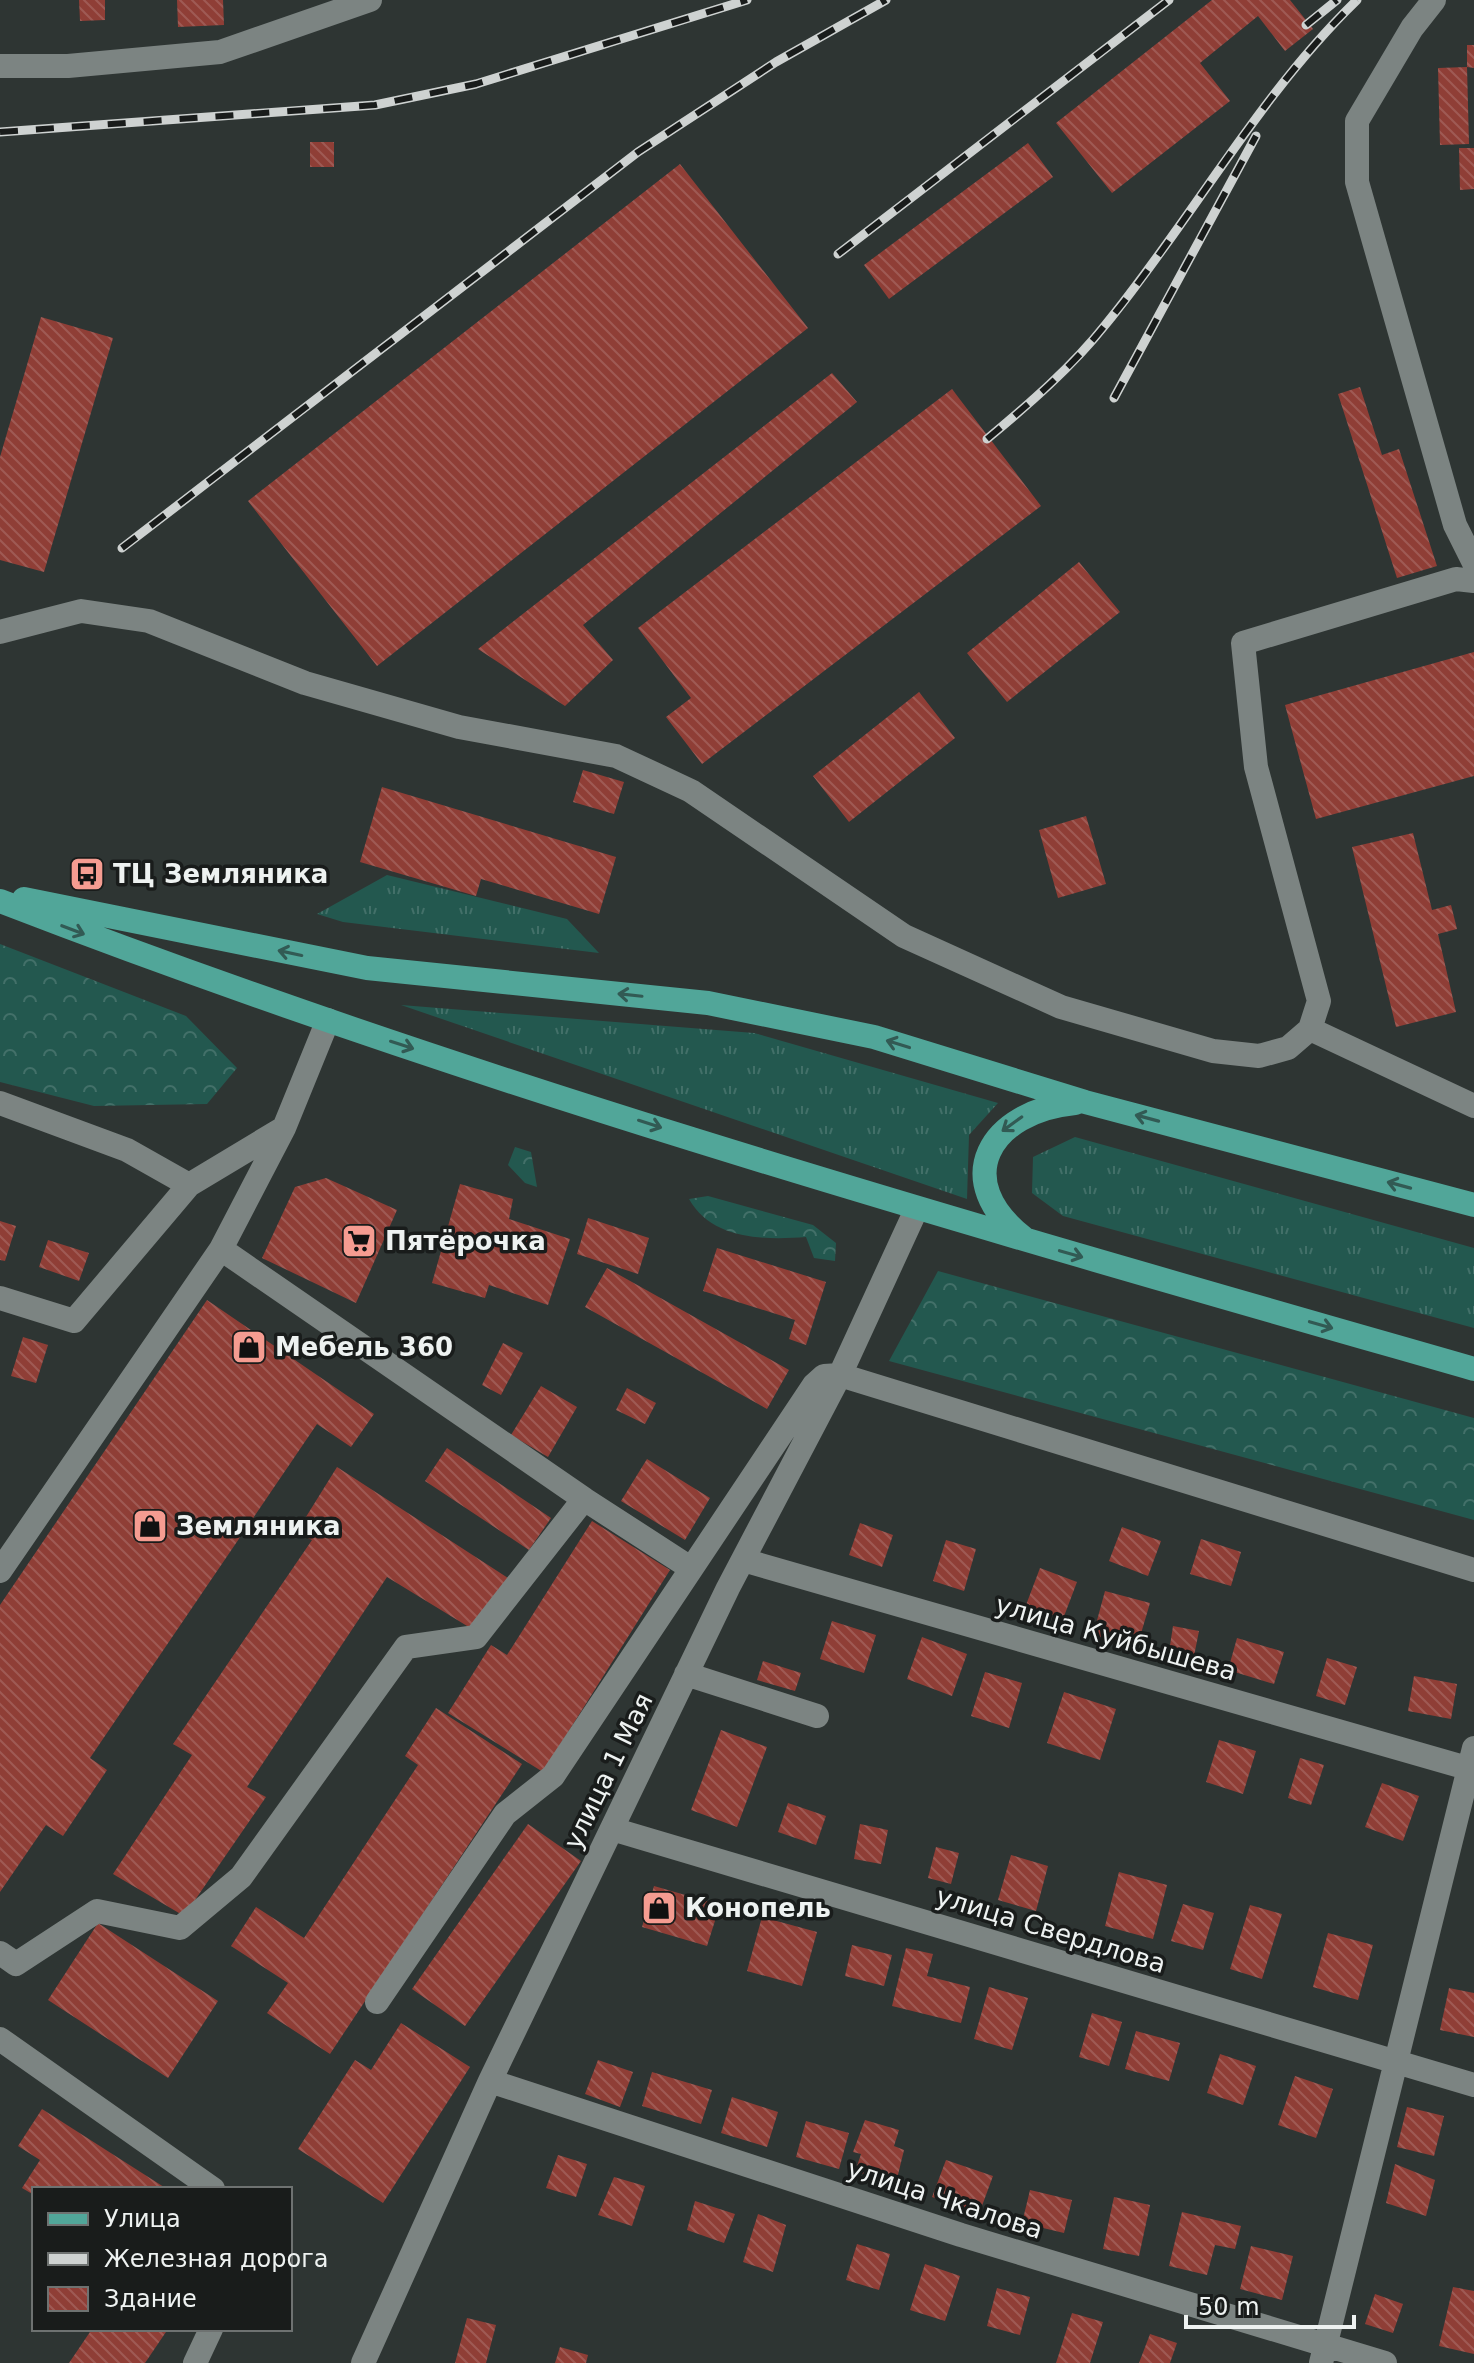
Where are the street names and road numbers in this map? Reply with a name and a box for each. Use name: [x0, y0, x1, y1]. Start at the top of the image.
street label: улица Куйбышева: [992, 1589, 1240, 1687]
street label: улица 1 Мая: [557, 1688, 659, 1854]
street label: улица Свердлова: [933, 1881, 1169, 1979]
street label: улица Чкалова: [843, 2153, 1047, 2245]

